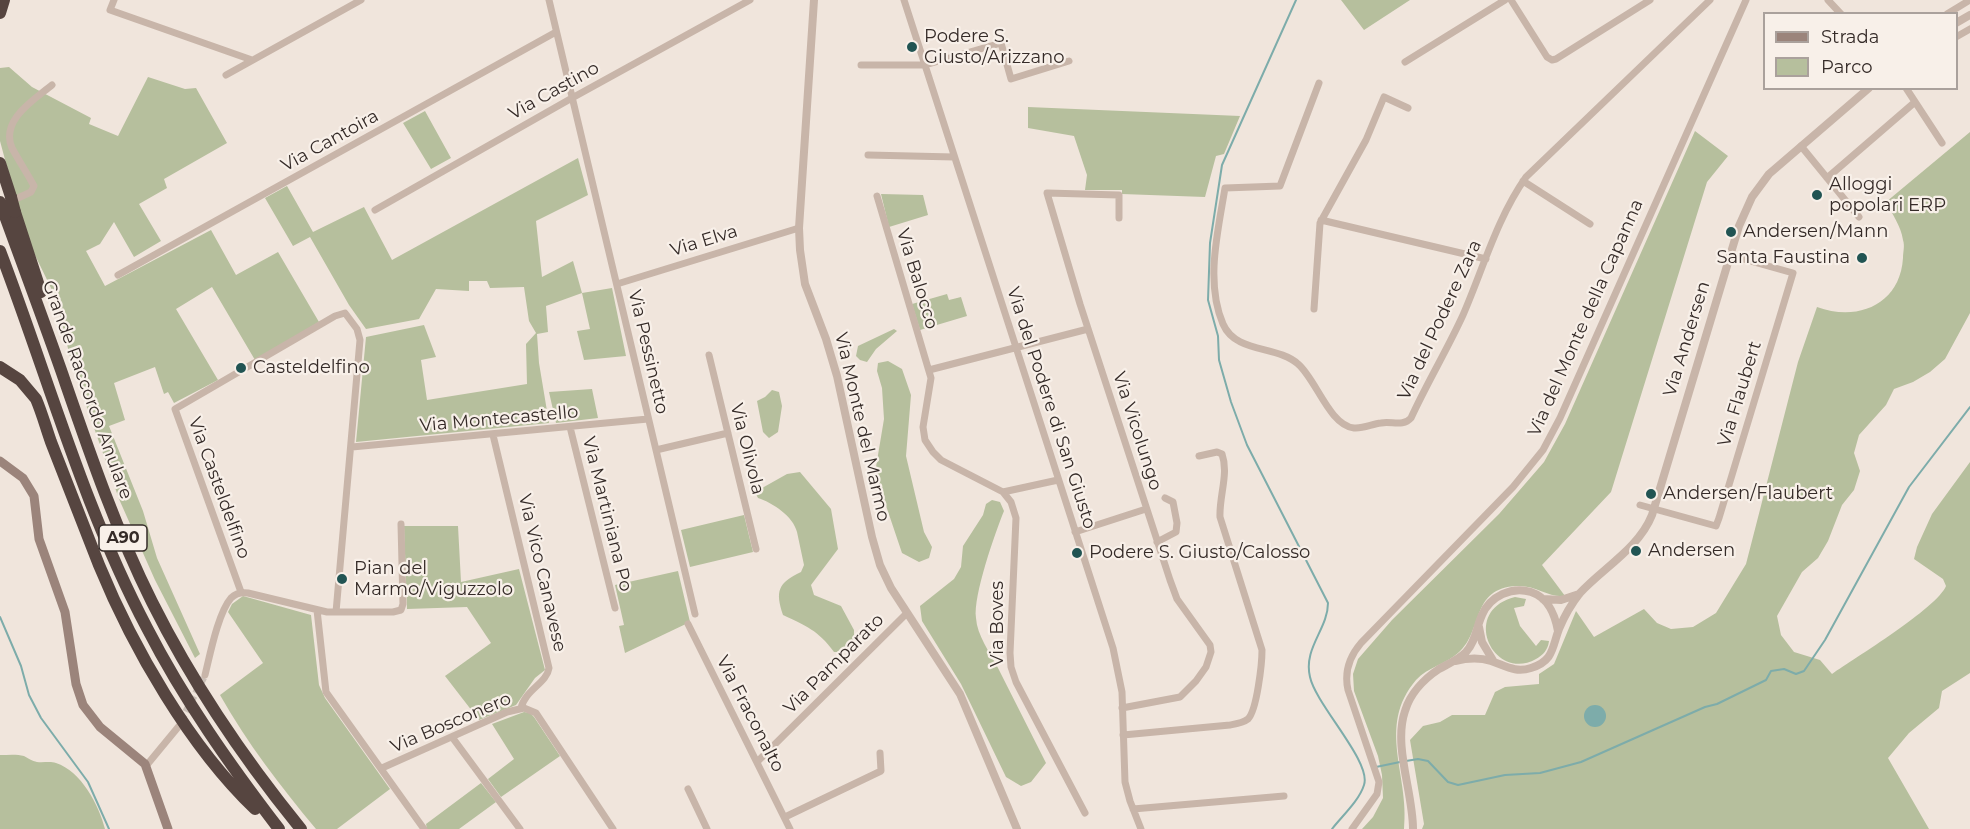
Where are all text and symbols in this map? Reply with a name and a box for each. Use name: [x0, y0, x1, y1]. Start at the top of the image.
legend: [1763, 12, 1958, 90]
place label: Podere S. Giusto/Arizzano: [924, 26, 1064, 68]
text: Strada: [1821, 26, 1879, 48]
marker: Podere S. Giusto/Arizzano: [905, 40, 919, 54]
text: Parco: [1821, 56, 1873, 78]
street label: Via Castino: [505, 57, 603, 125]
street label: Via Cantoira: [278, 105, 382, 177]
place label: Alloggi popolari ERP: [1829, 174, 1946, 216]
marker: Alloggi popolari ERP: [1810, 188, 1824, 202]
street label: Via del Monte della Capanna: [1524, 196, 1648, 440]
street label: Via Elva: [668, 221, 740, 261]
place label: Andersen/Mann: [1743, 221, 1888, 243]
marker: Andersen/Mann: [1724, 225, 1738, 239]
street label: Via Balocco: [891, 226, 943, 332]
street label: Via del Podere Zara: [1393, 237, 1487, 403]
place label: Santa Faustina: [1716, 247, 1850, 269]
marker: Santa Faustina: [1855, 251, 1869, 265]
street label: Grande Raccordo Anulare: [37, 278, 137, 502]
street label: Via Andersen: [1659, 279, 1715, 399]
street label: Via del Podere di San Giusto: [1002, 284, 1100, 532]
street label: Via Pessinetto: [623, 288, 673, 416]
street label: Via Monte del Marmo: [830, 330, 894, 524]
street label: Via Flaubert: [1714, 339, 1766, 449]
place label: Casteldelfino: [253, 357, 370, 379]
marker: Casteldelfino: [234, 361, 248, 375]
street label: Via Vicolungo: [1108, 369, 1166, 493]
street label: Via Montecastello: [419, 401, 579, 437]
street label: Via Olivola: [725, 401, 769, 497]
street label: Via Casteldelfino: [183, 414, 255, 562]
street label: Via Martiniana Po: [577, 434, 637, 594]
place label: Andersen/Flaubert: [1663, 483, 1833, 505]
marker: Andersen/Flaubert: [1644, 487, 1658, 501]
street label: Via Vico Canavese: [513, 492, 571, 654]
road number: A90: [99, 525, 147, 551]
place label: Andersen: [1648, 540, 1735, 562]
place label: Podere S. Giusto/Calosso: [1089, 542, 1310, 564]
marker: Andersen: [1629, 544, 1643, 558]
marker: Podere S. Giusto/Calosso: [1070, 546, 1084, 560]
place label: Pian del Marmo/Viguzzolo: [354, 558, 513, 600]
marker: Pian del Marmo/Viguzzolo: [335, 572, 349, 586]
street label: Via Boves: [987, 581, 1009, 667]
street label: Via Pamparato: [779, 609, 889, 719]
street label: Via Fraconalto: [711, 652, 789, 776]
street label: Via Bosconero: [388, 688, 514, 758]

